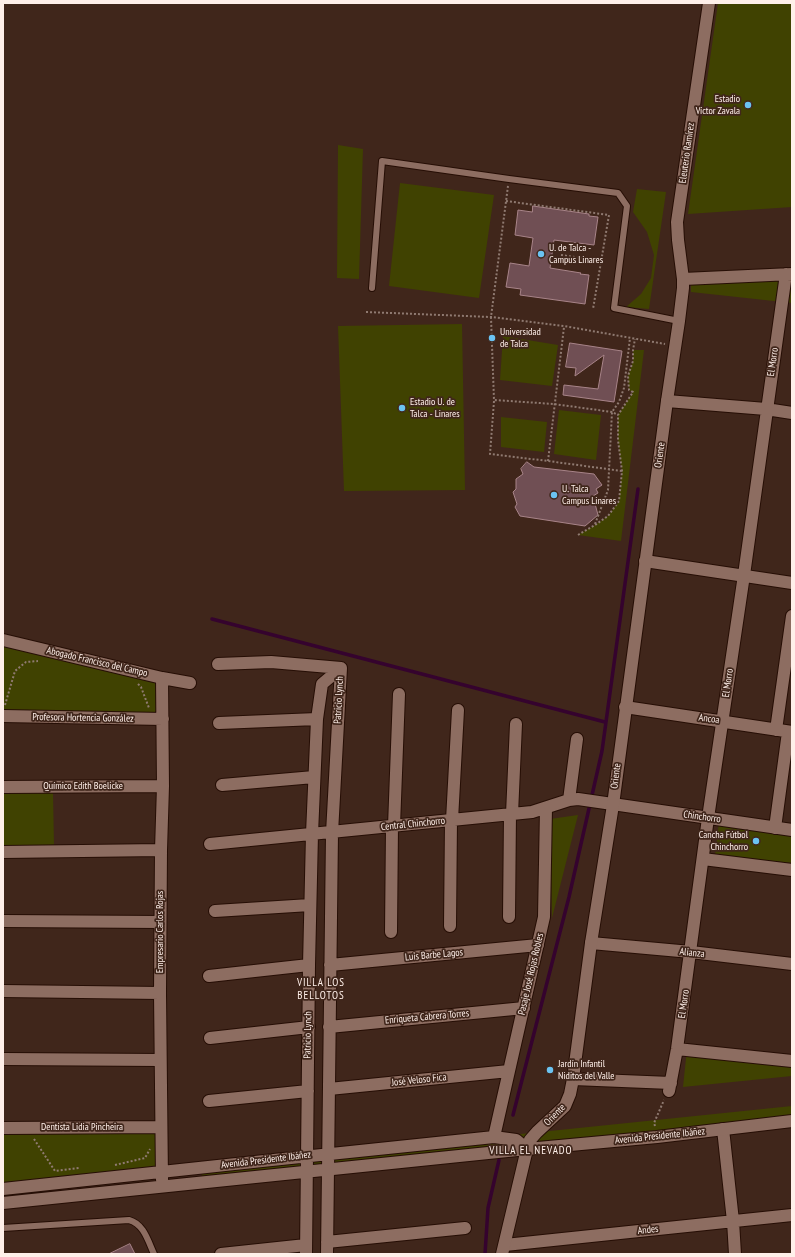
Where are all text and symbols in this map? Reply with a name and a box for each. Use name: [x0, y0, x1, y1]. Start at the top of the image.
place label: Estadio Víctor Zavala: [696, 93, 740, 116]
marker: Estadio Víctor Zavala: [743, 100, 753, 110]
street label: Eleuterio Ramírez: [677, 122, 697, 184]
place label: U. de Talca - Campus Linares: [549, 242, 603, 266]
marker: U. de Talca - Campus Linares: [536, 249, 546, 259]
place label: Universidad de Talca: [500, 326, 541, 350]
marker: Universidad de Talca: [487, 333, 497, 343]
street label: El Morro: [765, 347, 781, 377]
place label: Estadio U. de Talca - Linares: [410, 396, 460, 420]
marker: Estadio U. de Talca - Linares: [397, 403, 407, 413]
street label: Oriente: [652, 441, 668, 469]
place label: U. Talca Campus Linares: [562, 483, 616, 506]
marker: U. Talca Campus Linares: [549, 490, 559, 500]
street label: Abogado Francisco del Campo: [45, 645, 149, 679]
street label: El Morro: [720, 668, 736, 698]
street label: Patricio Lynch: [332, 676, 346, 724]
street label: Profesora Hortencia González: [32, 711, 134, 725]
street label: Ancoa: [698, 712, 720, 726]
street label: Oriente: [608, 763, 624, 789]
street label: Químico Edith Boelicke: [43, 780, 123, 792]
street label: Chinchorro: [683, 808, 721, 826]
street label: Central Chinchorro: [380, 815, 446, 833]
place label: Cancha Fútbol Chinchorro: [699, 829, 748, 852]
marker: Cancha Fútbol Chinchorro: [751, 836, 761, 846]
street label: Empresario Carlos Rojas: [154, 891, 166, 973]
street label: Pasaje José Rojas Robles: [516, 932, 546, 1016]
street label: Luis Barbe Lagos: [405, 946, 463, 964]
street label: Alianza: [679, 946, 705, 960]
district label: VILLA LOS BELLOTOS: [297, 976, 345, 1002]
street label: El Morro: [676, 989, 692, 1019]
street label: Enriqueta Cabrera Torres: [384, 1007, 470, 1027]
street label: Patricio Lynch: [302, 1011, 314, 1059]
place label: Jardín Infantil Niditos del Valle: [558, 1058, 614, 1082]
marker: Jardín Infantil Niditos del Valle: [545, 1065, 555, 1075]
street label: José Veloso Fica: [391, 1071, 447, 1089]
street label: Oriente: [542, 1102, 568, 1128]
street label: Dentista Lidia Pincheira: [41, 1121, 123, 1133]
street label: Avenida Presidente Ibáñez: [614, 1125, 706, 1147]
district label: VILLA EL NEVADO: [489, 1144, 573, 1158]
street label: Avenida Presidente Ibáñez: [220, 1149, 312, 1171]
street label: Andes: [637, 1223, 659, 1237]

